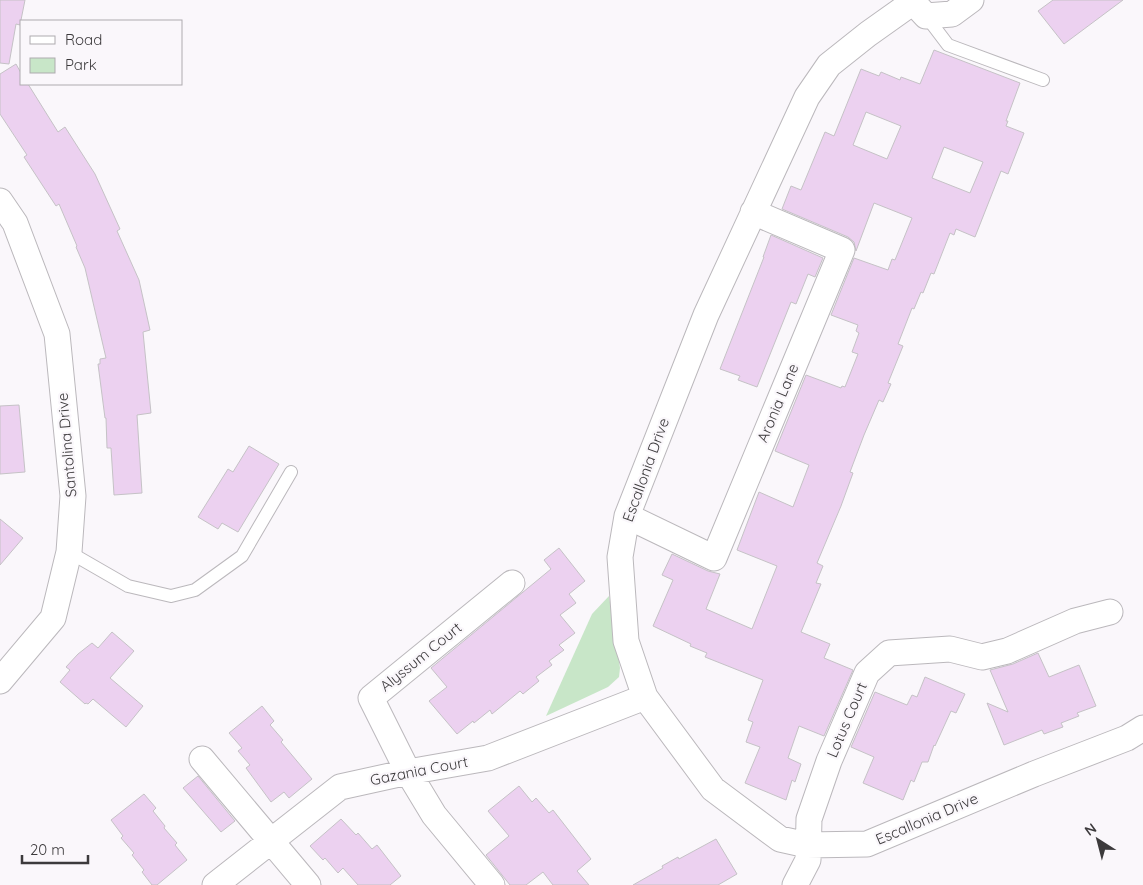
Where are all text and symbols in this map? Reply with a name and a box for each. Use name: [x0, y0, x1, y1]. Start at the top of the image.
legend: [20, 20, 182, 85]
text: Road: [65, 30, 102, 49]
text: Park: [65, 55, 97, 74]
street label: Aronia Lane: [752, 361, 803, 445]
street label: Santolina Drive: [52, 392, 81, 498]
street label: Escallonia Drive: [618, 415, 673, 524]
street label: Alyssum Court: [376, 618, 465, 695]
street label: Lotus Court: [822, 679, 871, 760]
street label: Gazania Court: [368, 752, 469, 789]
street label: Escallonia Drive: [873, 788, 981, 849]
north arrow: [1073, 815, 1123, 865]
text: N: [1081, 819, 1100, 840]
scale bar: [22, 832, 89, 864]
text: 20 m: [30, 840, 65, 859]

